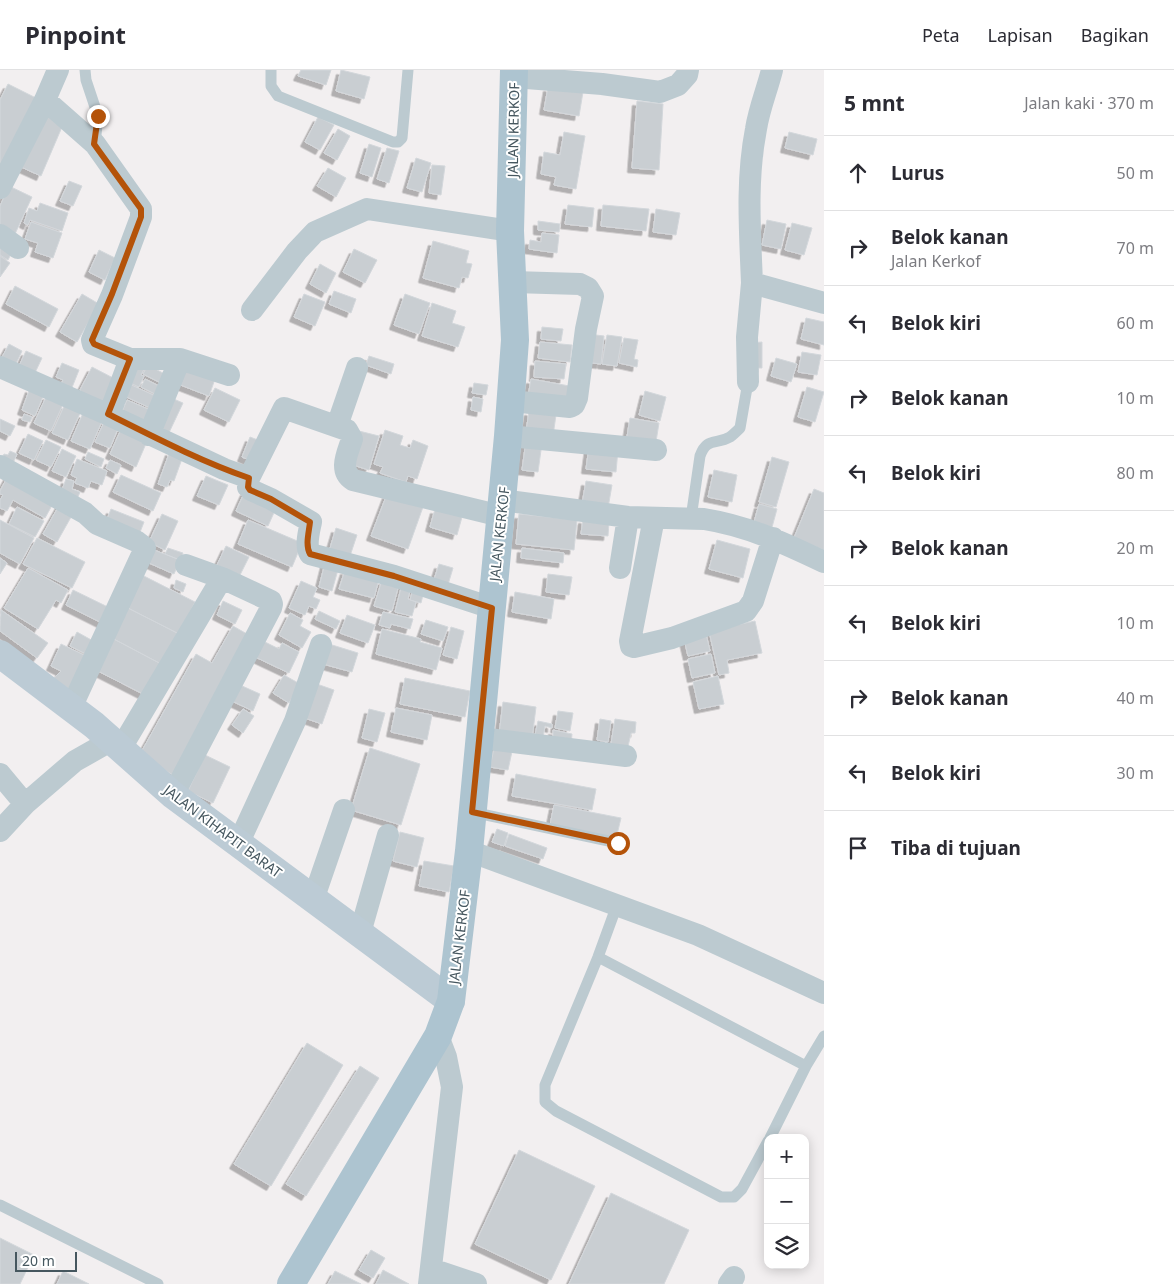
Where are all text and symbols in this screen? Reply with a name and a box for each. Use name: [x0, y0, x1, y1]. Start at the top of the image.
text: Pinpoint: [25, 18, 126, 51]
text: Peta: [922, 23, 960, 47]
text: Lapisan: [988, 23, 1053, 47]
text: Bagikan: [1081, 23, 1149, 47]
street label: JALAN KERKOF: [503, 82, 523, 180]
text: 5 mnt: [844, 89, 905, 117]
text: Jalan kaki · 370 m: [1024, 92, 1154, 114]
route end: [87, 105, 110, 128]
icon: ahead: [844, 159, 872, 187]
text: Lurus: [891, 160, 944, 186]
text: 50 m: [1117, 162, 1154, 184]
text: Belok kanan: [891, 224, 1008, 250]
icon: right: [844, 234, 872, 262]
text: 70 m: [1117, 237, 1154, 259]
text: Jalan Kerkof: [891, 250, 981, 272]
icon: left: [844, 309, 872, 337]
text: Belok kiri: [891, 310, 981, 336]
text: 60 m: [1117, 312, 1154, 334]
icon: right: [844, 384, 872, 412]
text: Belok kanan: [891, 385, 1008, 411]
text: 10 m: [1117, 387, 1154, 409]
icon: left: [844, 459, 872, 487]
text: Belok kiri: [891, 460, 981, 486]
text: 80 m: [1117, 462, 1154, 484]
street label: JALAN KERKOF: [484, 486, 513, 584]
icon: right: [844, 534, 872, 562]
text: Belok kanan: [891, 535, 1008, 561]
text: 20 m: [1117, 537, 1154, 559]
icon: left: [844, 609, 872, 637]
text: Belok kiri: [891, 610, 981, 636]
text: 10 m: [1117, 612, 1154, 634]
icon: right: [844, 684, 872, 712]
text: Belok kanan: [891, 685, 1008, 711]
text: 40 m: [1117, 687, 1154, 709]
icon: left: [844, 759, 872, 787]
text: Belok kiri: [891, 760, 981, 786]
text: 30 m: [1117, 762, 1154, 784]
street label: JALAN KIHAPIT BARAT: [158, 779, 286, 882]
route start: [607, 832, 630, 855]
icon: arrive: [844, 834, 872, 862]
text: Tiba di tujuan: [891, 835, 1021, 861]
street label: JALAN KERKOF: [444, 889, 474, 987]
map controls: [764, 1134, 809, 1269]
button: +: [764, 1134, 809, 1179]
button: −: [764, 1179, 809, 1224]
button: layers: [764, 1224, 809, 1269]
scale bar: [15, 1249, 78, 1272]
text: 20 m: [22, 1251, 55, 1270]

